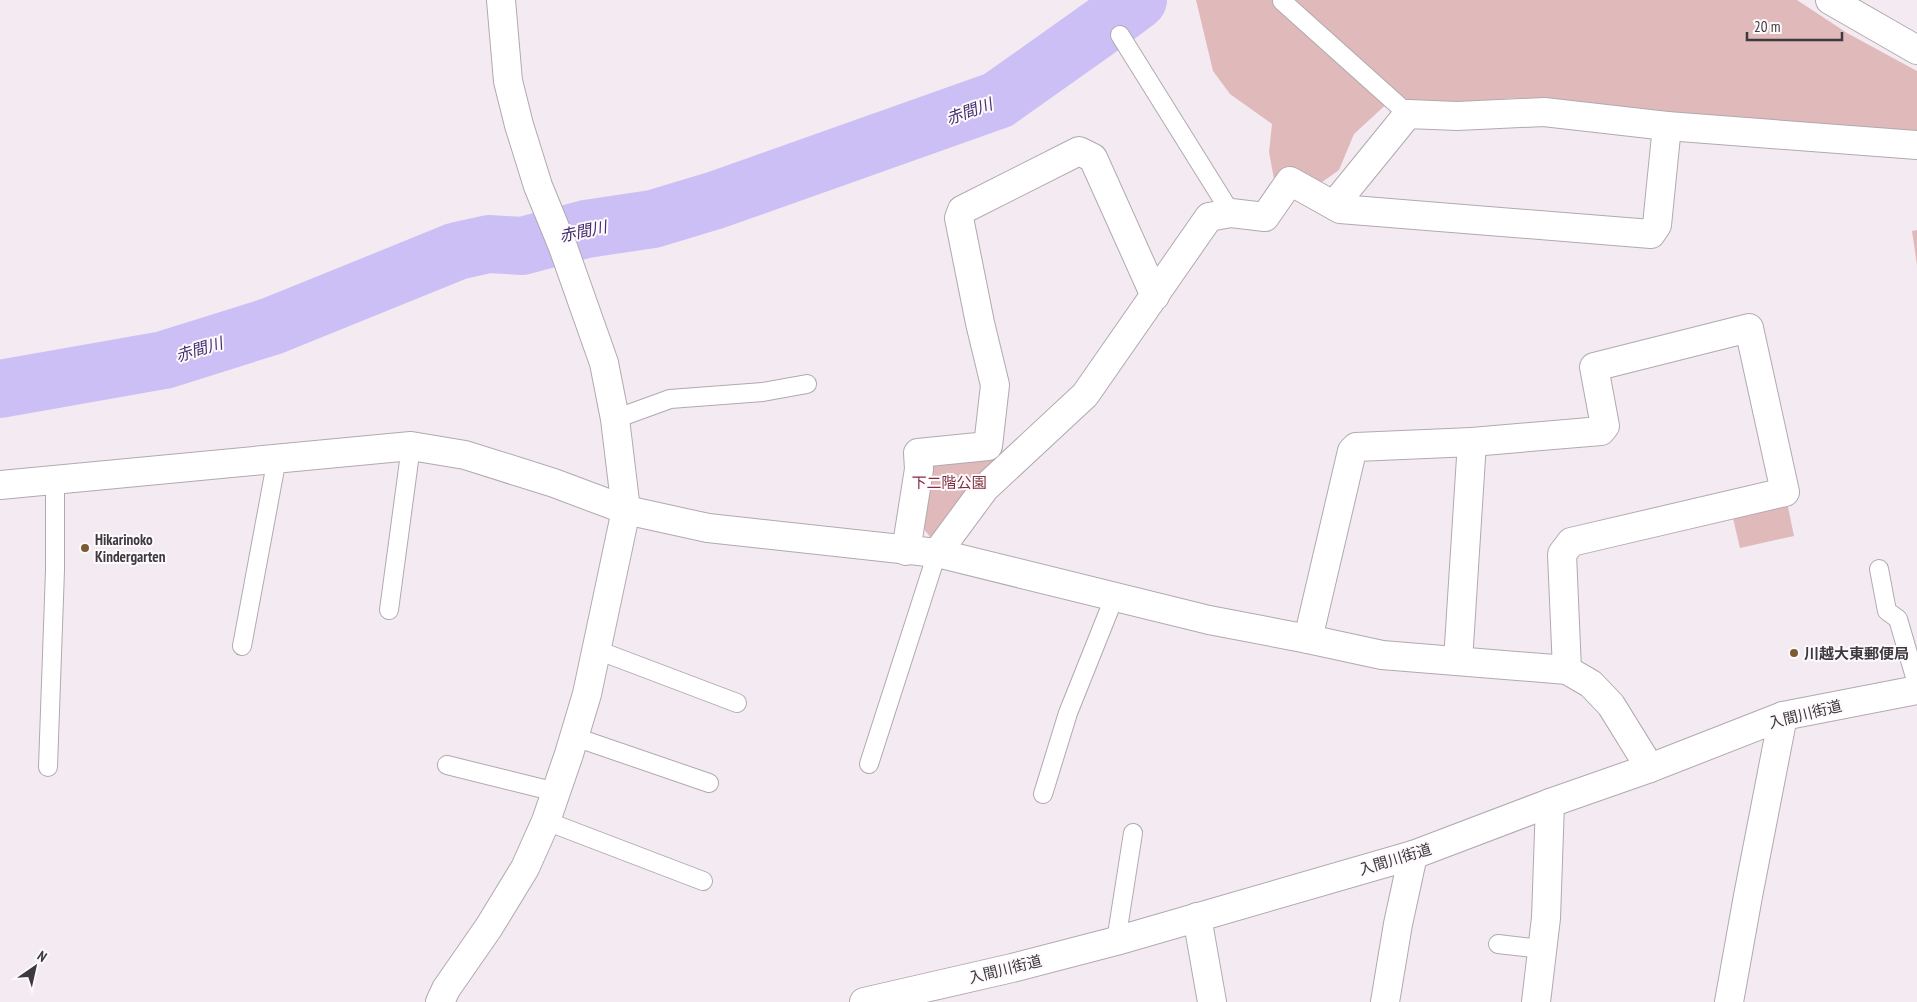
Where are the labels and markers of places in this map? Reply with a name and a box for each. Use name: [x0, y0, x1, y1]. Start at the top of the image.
place label: Hikarinoko Kindergarten: [95, 530, 166, 566]
marker: Hikarinoko Kindergarten: [79, 542, 91, 554]
place label: 川越大東郵便局: [1804, 644, 1909, 663]
marker: 川越大東郵便局: [1788, 647, 1800, 659]

